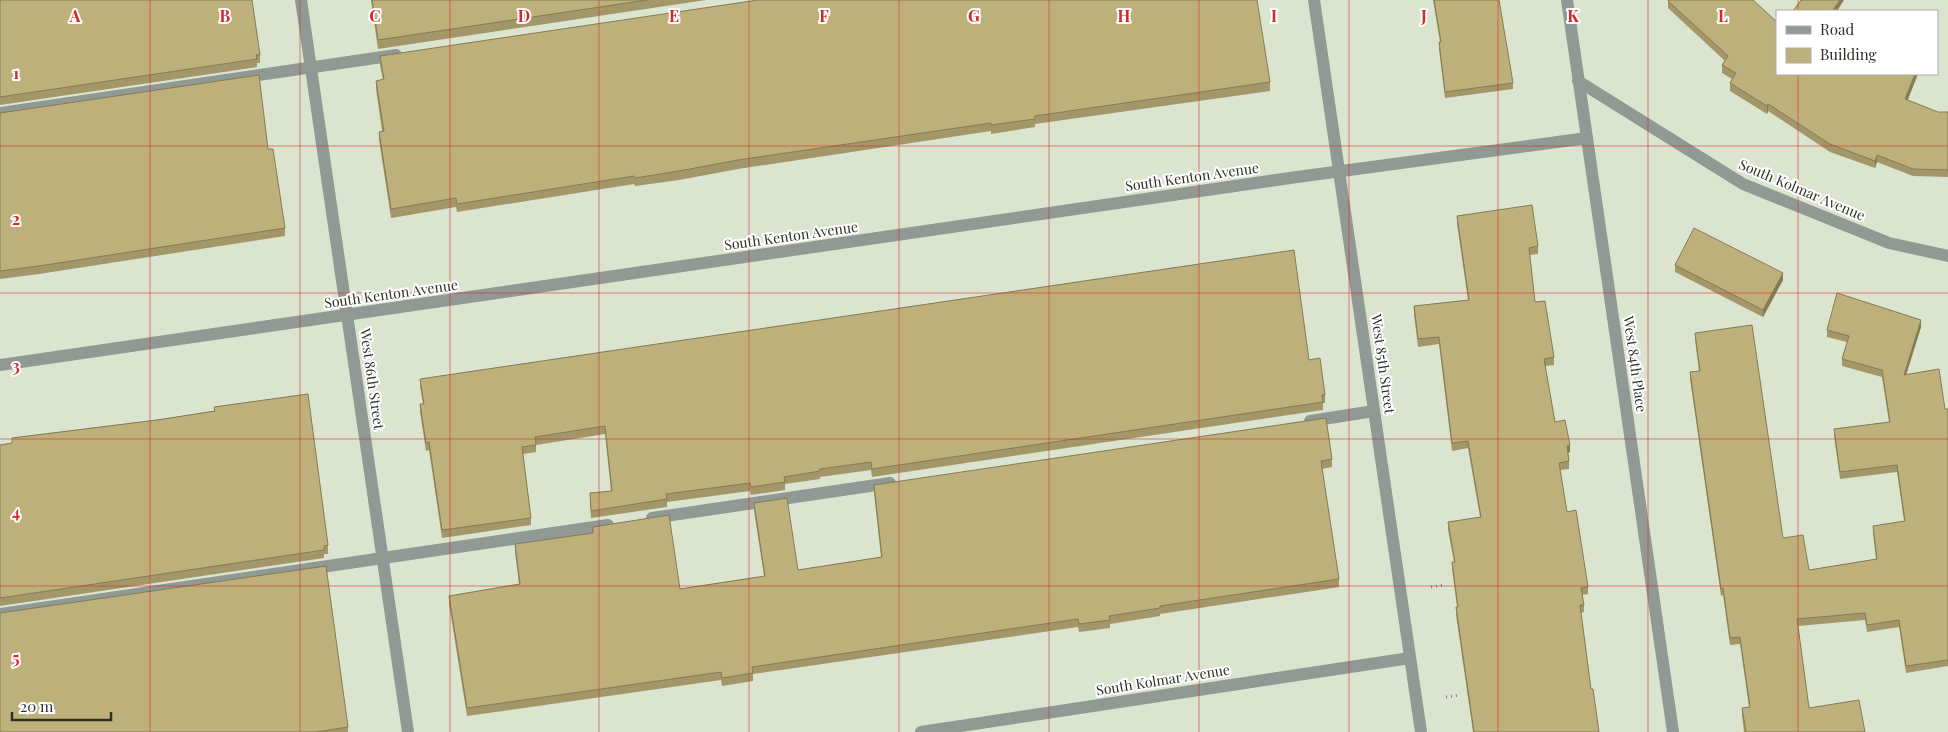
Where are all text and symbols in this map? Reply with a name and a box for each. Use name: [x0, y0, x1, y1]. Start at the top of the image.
text: A: [69, 5, 81, 26]
text: B: [220, 5, 231, 26]
text: C: [369, 5, 381, 26]
text: D: [518, 5, 530, 26]
text: E: [669, 5, 679, 26]
text: F: [819, 5, 829, 26]
text: G: [968, 5, 980, 26]
text: H: [1118, 5, 1131, 26]
text: I: [1271, 5, 1277, 26]
text: J: [1420, 5, 1427, 26]
text: K: [1567, 5, 1579, 26]
text: L: [1718, 5, 1728, 26]
legend: [1776, 10, 1938, 75]
text: Road: [1820, 19, 1854, 39]
text: Building: [1820, 44, 1877, 64]
text: 1: [13, 62, 19, 83]
street label: South Kolmar Avenue: [1736, 154, 1868, 225]
street label: South Kenton Avenue: [1124, 158, 1260, 195]
text: 2: [12, 208, 20, 229]
street label: South Kenton Avenue: [723, 217, 859, 254]
street label: South Kenton Avenue: [323, 275, 459, 312]
street label: West 85th Street: [1367, 312, 1400, 416]
street label: West 84th Place: [1619, 314, 1652, 413]
street label: West 86th Street: [356, 326, 389, 432]
text: 3: [12, 355, 20, 376]
text: 4: [12, 501, 20, 522]
text: 5: [12, 647, 20, 668]
street label: South Kolmar Avenue: [1095, 660, 1231, 699]
scale bar: [12, 690, 111, 722]
text: 20 m: [20, 696, 54, 716]

